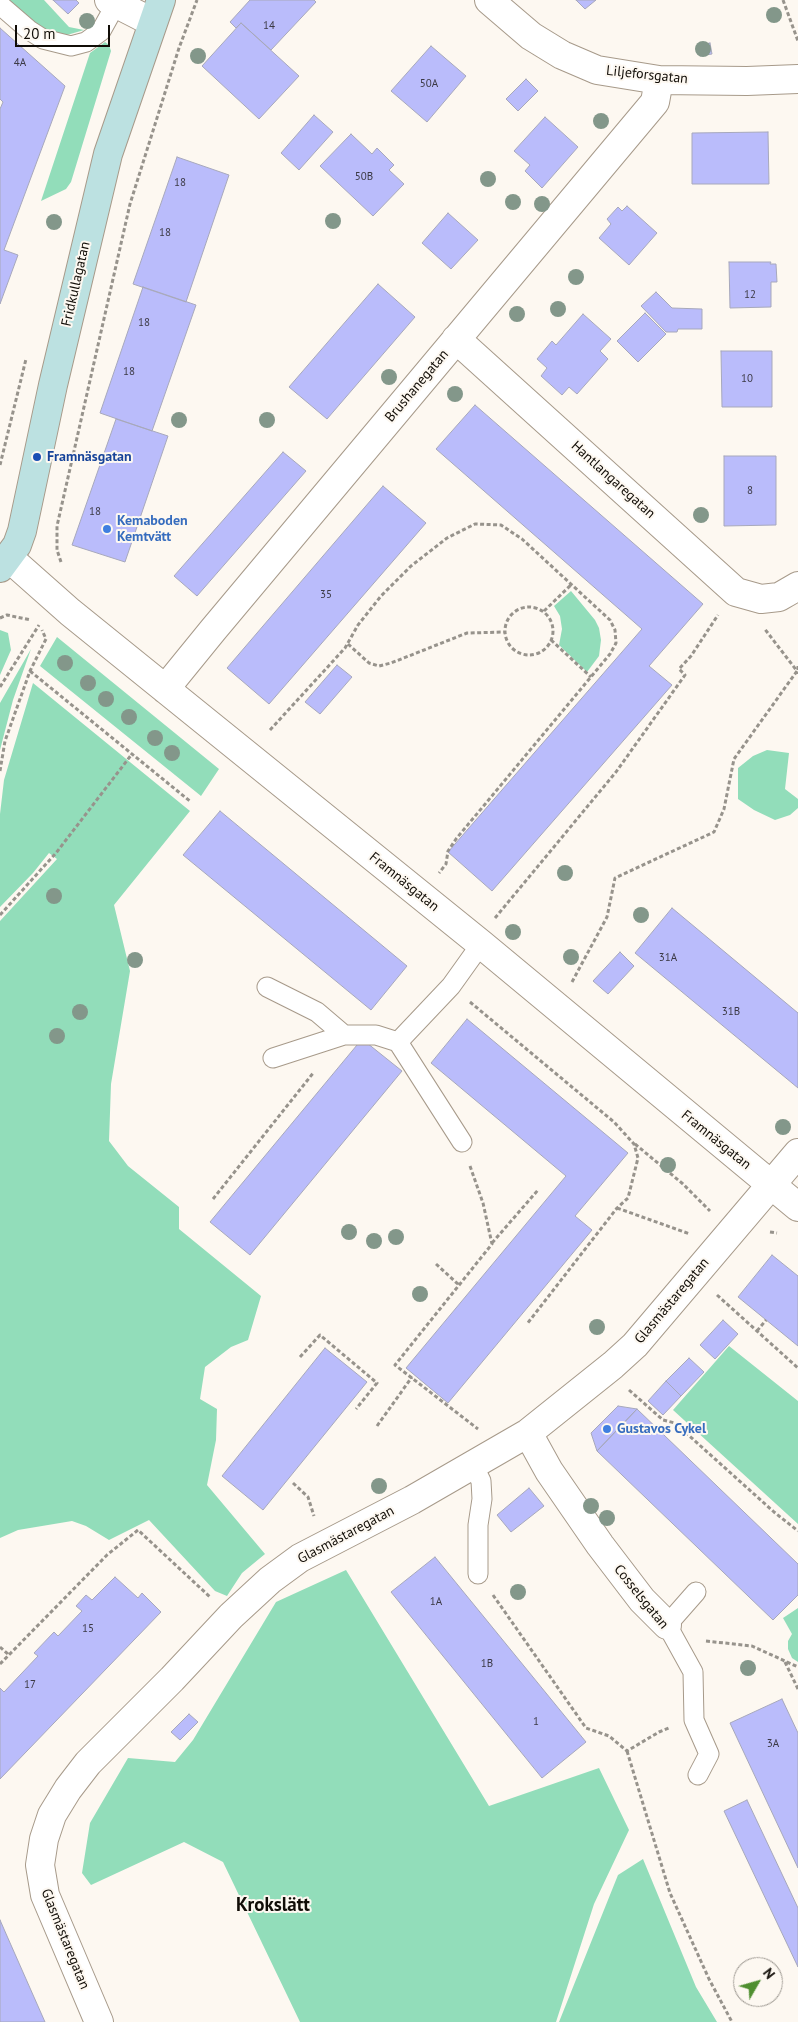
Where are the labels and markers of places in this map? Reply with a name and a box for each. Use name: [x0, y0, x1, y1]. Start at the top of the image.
place label: Framnäsgatan: [47, 449, 132, 465]
marker: Framnäsgatan: [31, 451, 43, 463]
place label: Kemaboden Kemtvätt: [117, 513, 188, 546]
marker: Kemaboden Kemtvätt: [101, 523, 113, 535]
place label: Gustavos Cykel: [617, 1421, 706, 1437]
marker: Gustavos Cykel: [601, 1423, 613, 1435]

